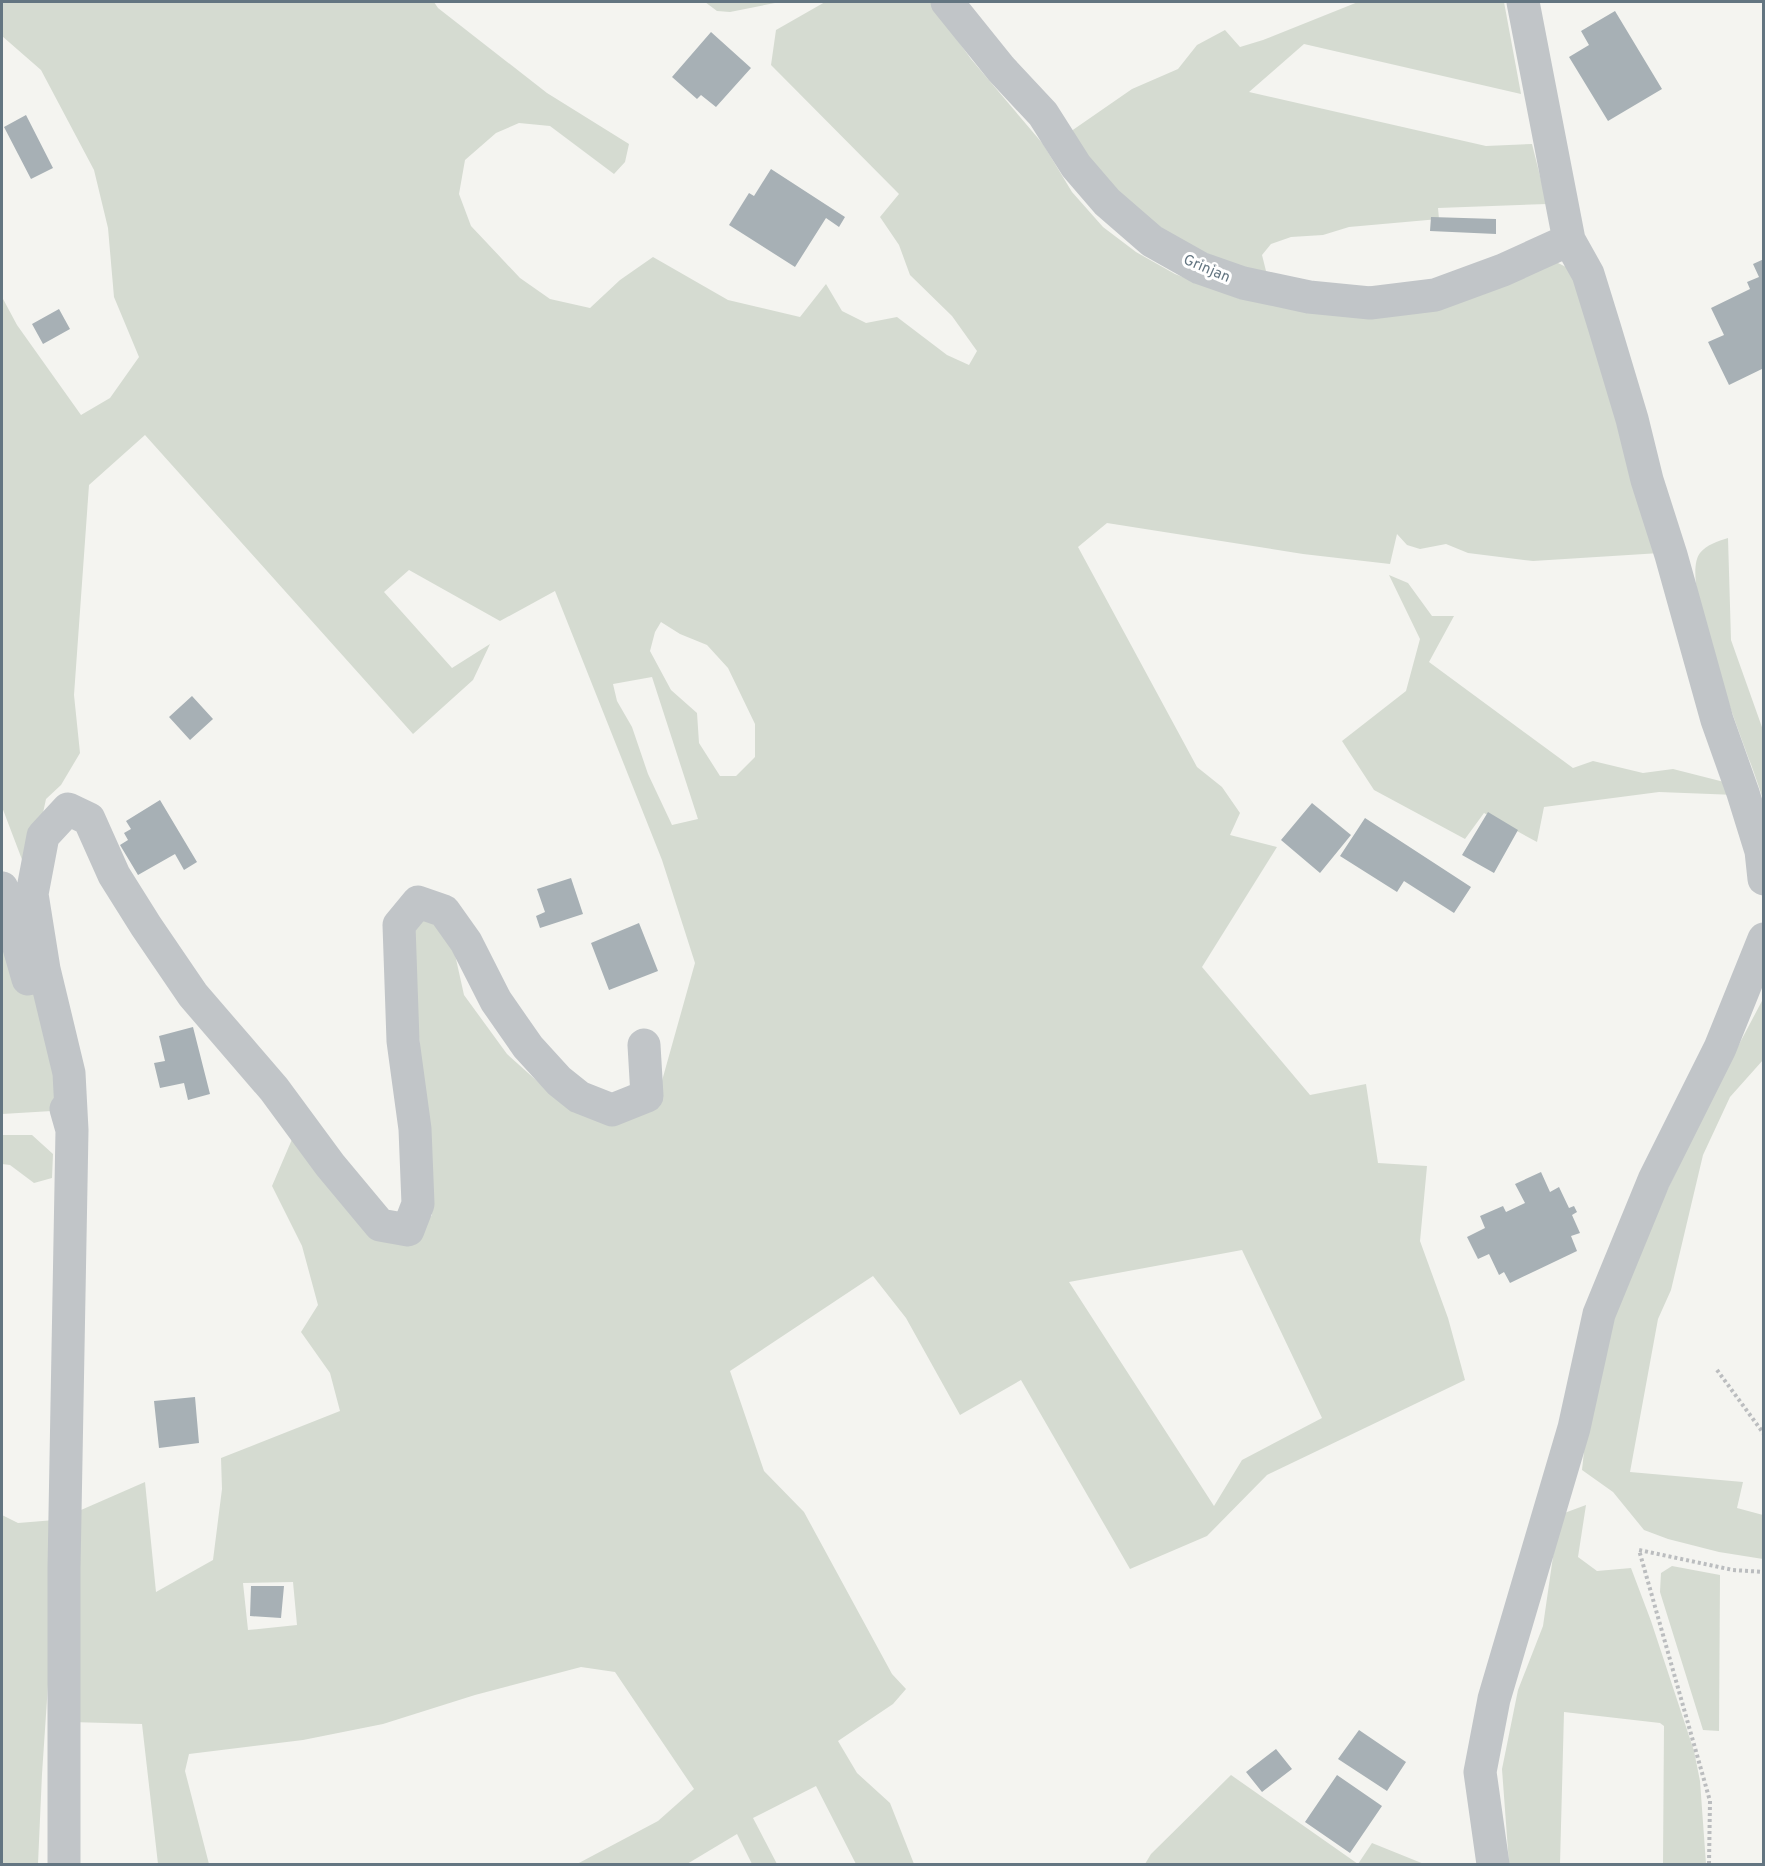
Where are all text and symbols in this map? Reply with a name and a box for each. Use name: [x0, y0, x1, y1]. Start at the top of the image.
street label: Grinjan: [1180, 251, 1233, 288]

